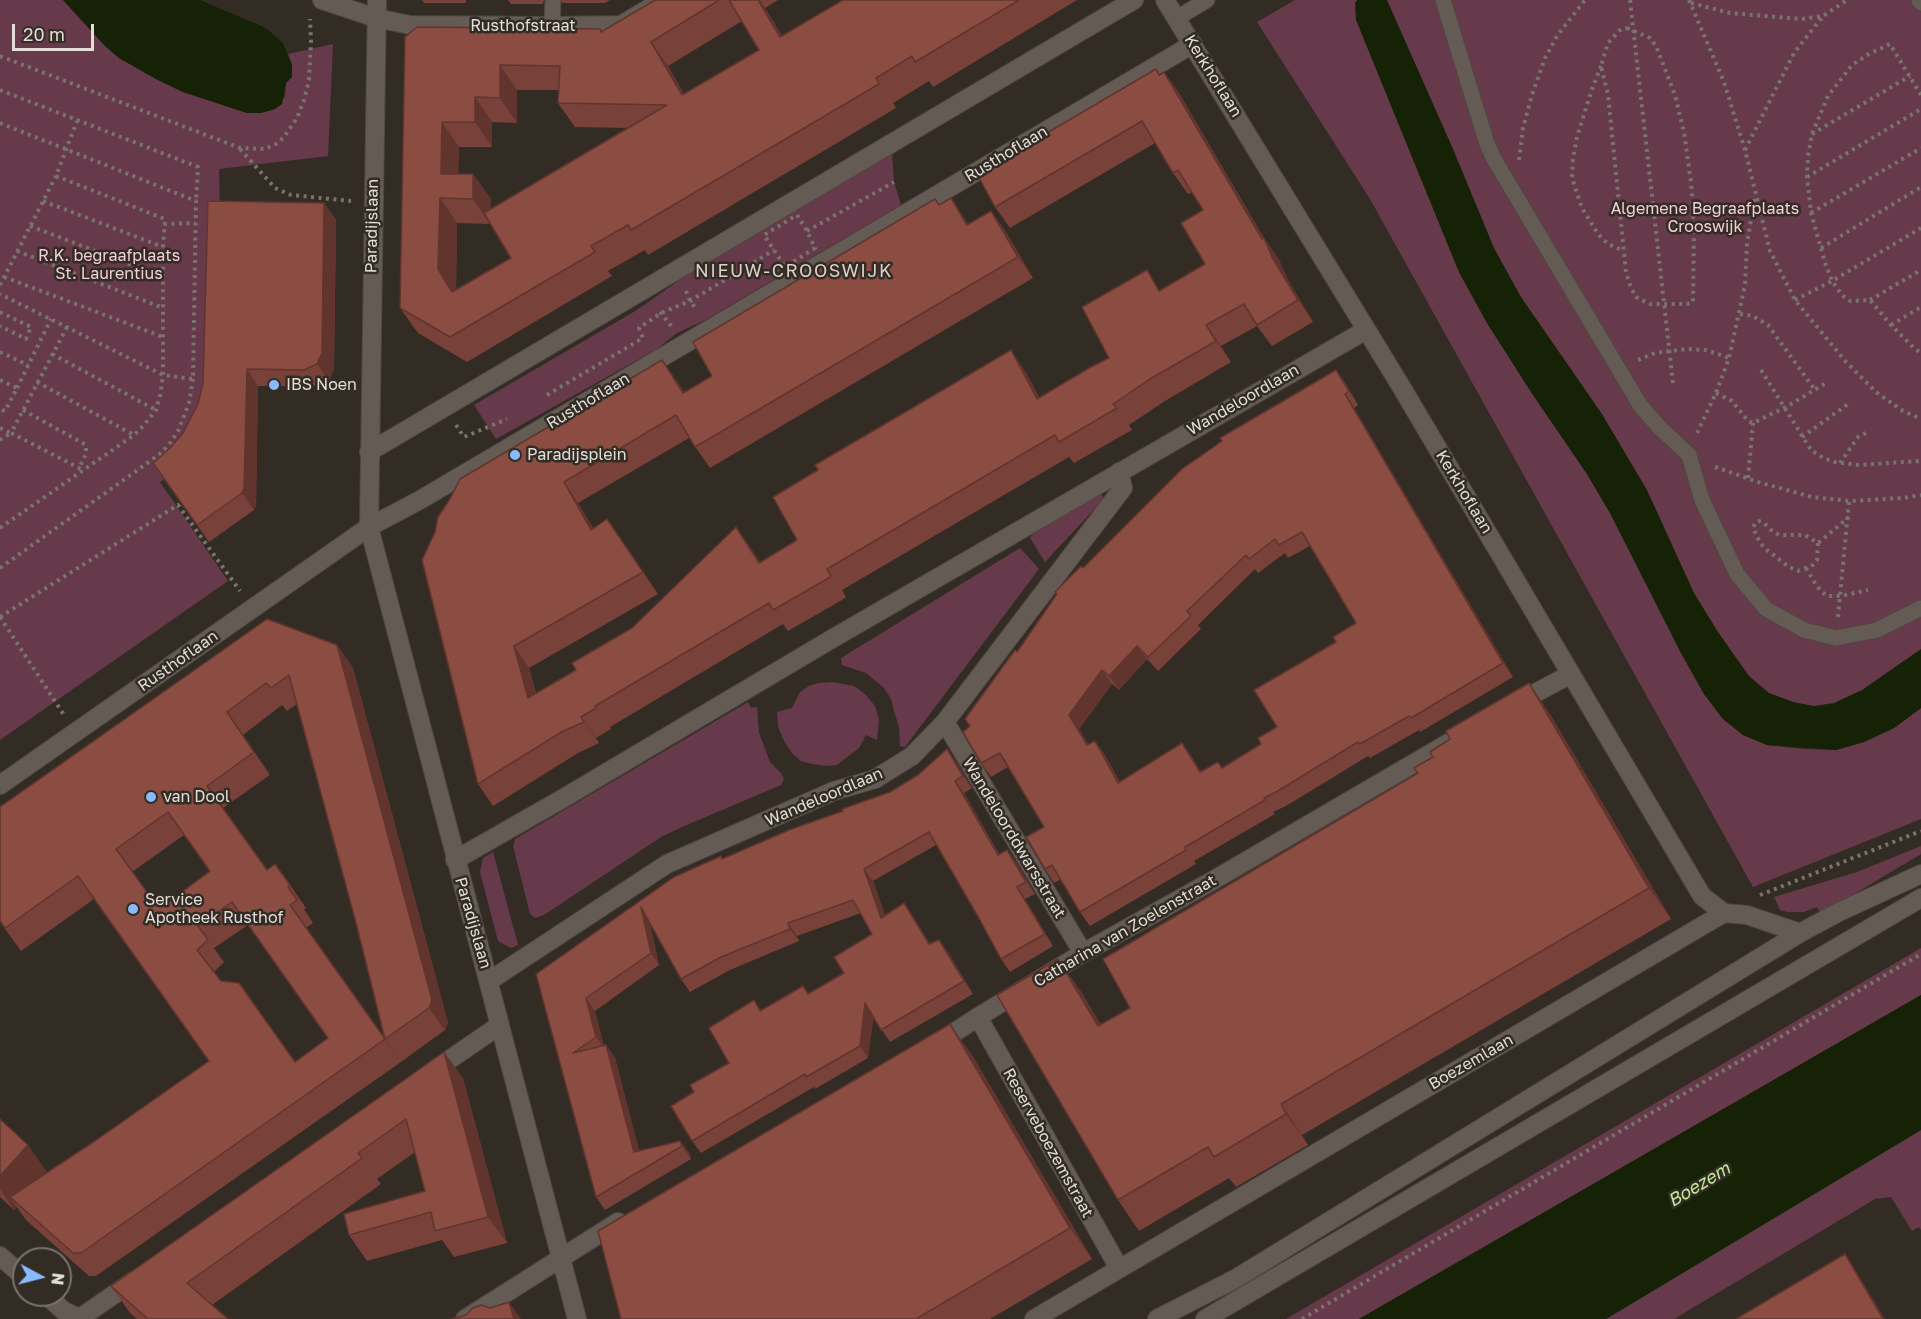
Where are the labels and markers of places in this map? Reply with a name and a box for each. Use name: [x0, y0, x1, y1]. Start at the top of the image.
place label: IBS Noen: [286, 375, 357, 395]
marker: IBS Noen: [267, 378, 281, 392]
place label: Paradijsplein: [527, 445, 627, 465]
marker: Paradijsplein: [508, 448, 522, 462]
place label: van Dool: [163, 787, 230, 807]
marker: van Dool: [144, 790, 158, 804]
place label: Service Apotheek Rusthof: [145, 890, 283, 928]
marker: Service Apotheek Rusthof: [126, 902, 140, 916]

